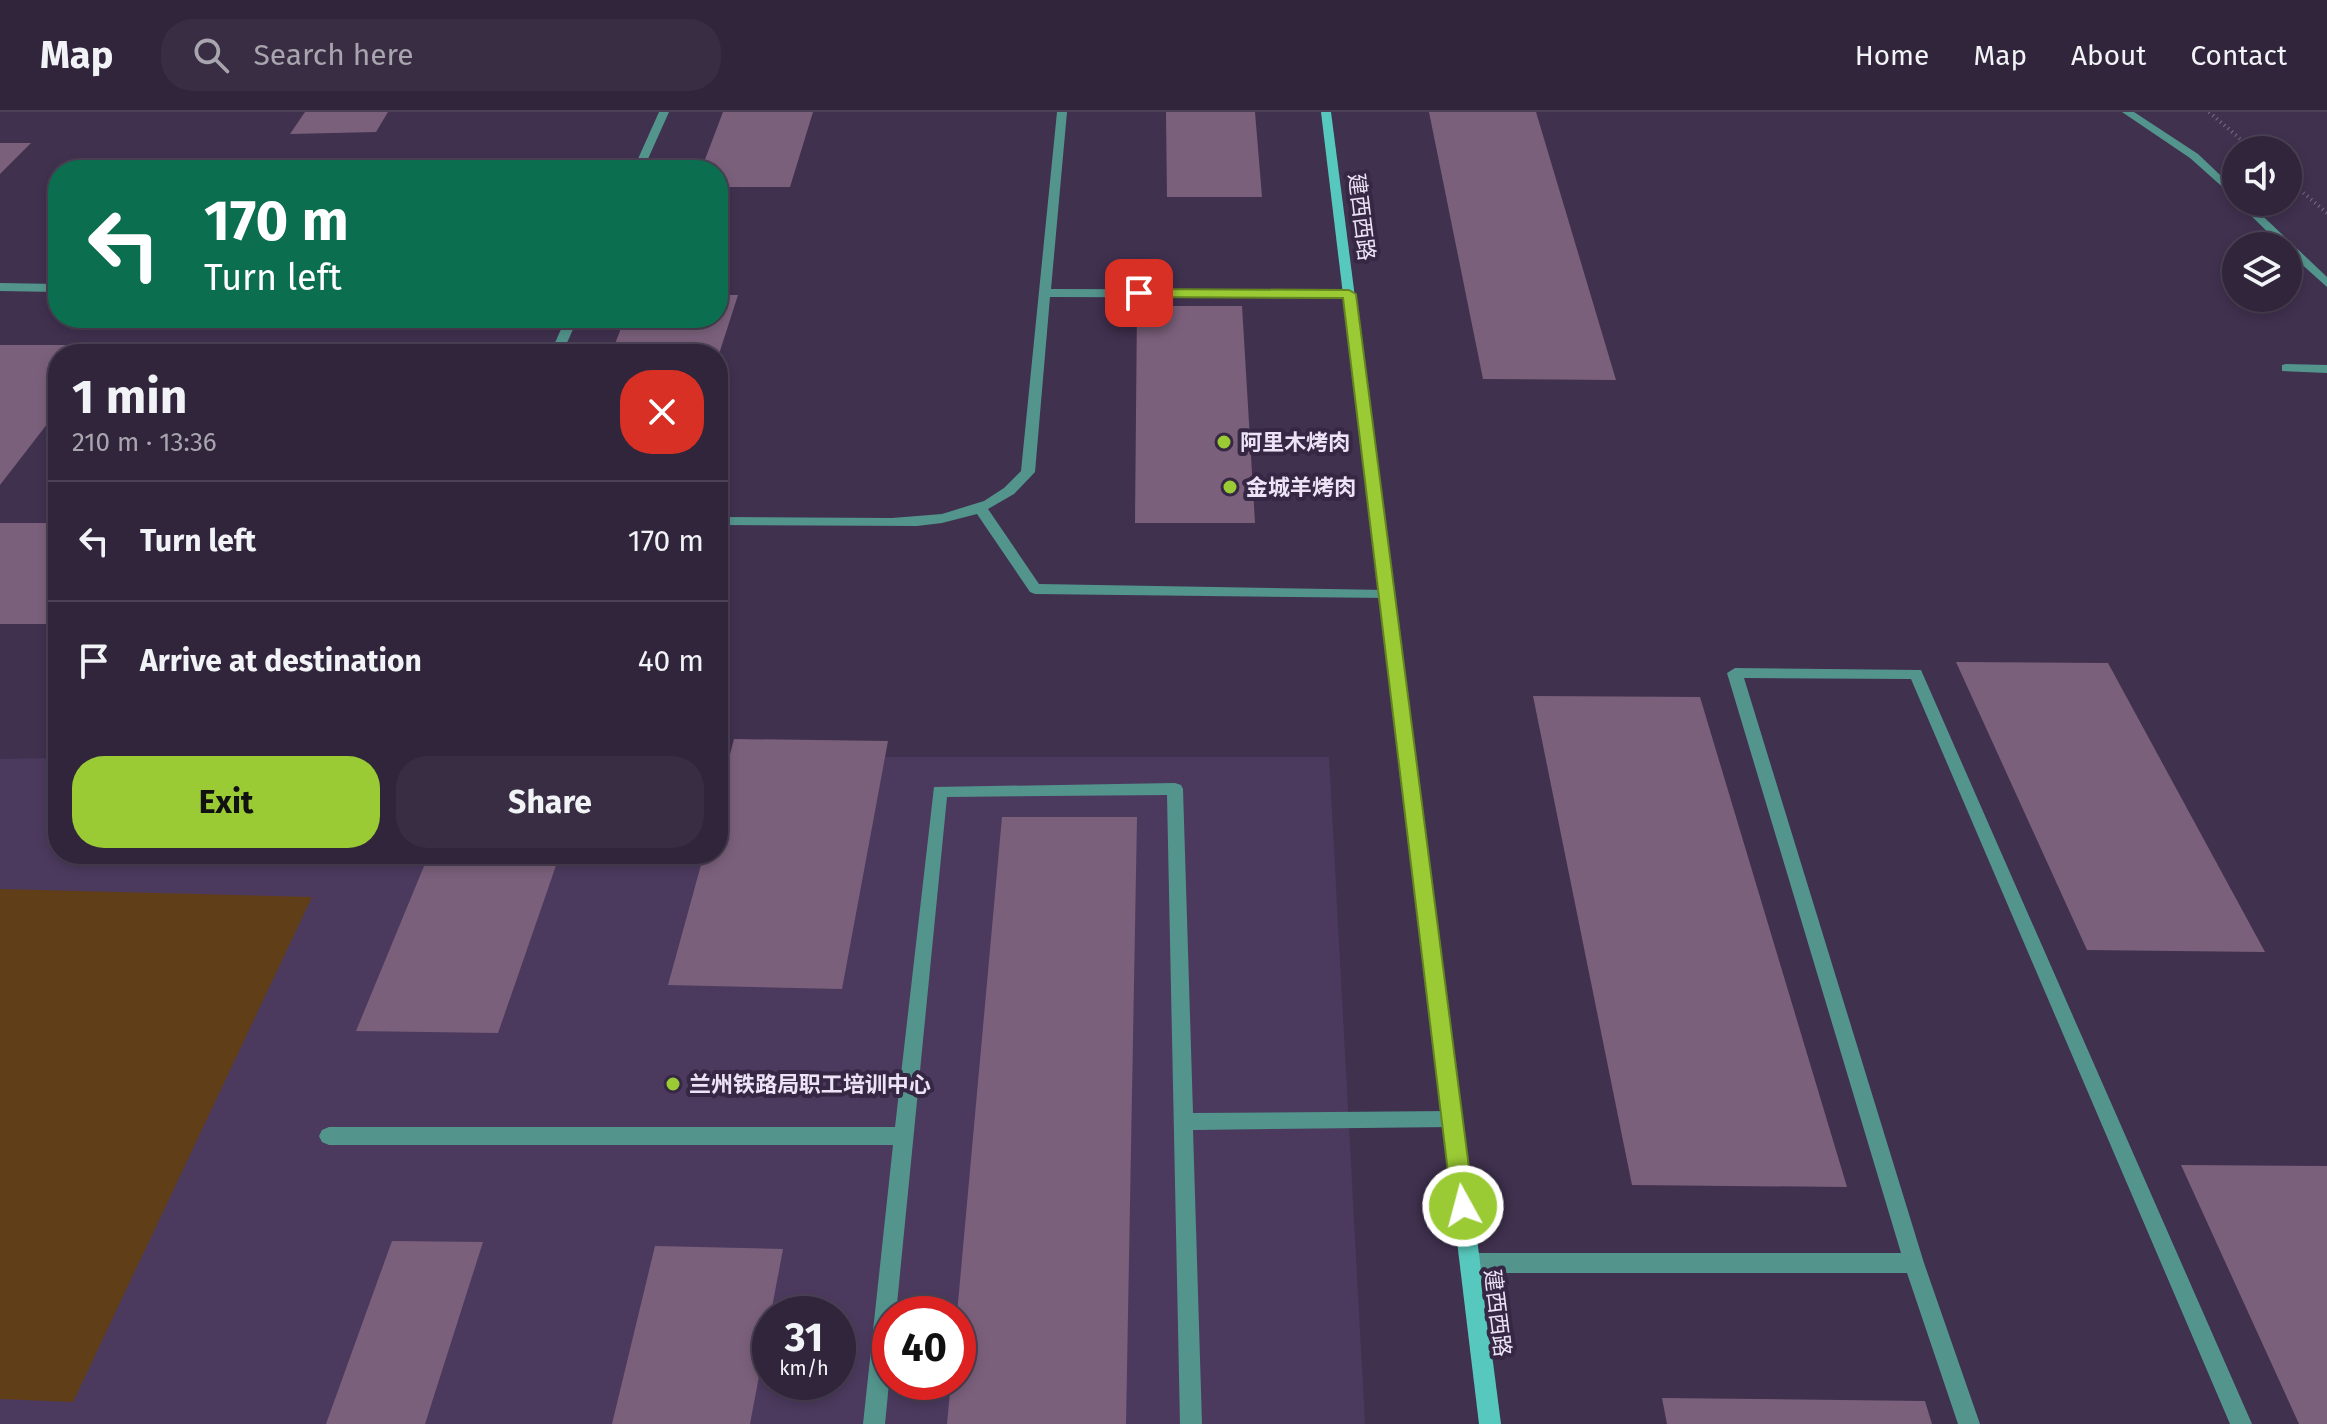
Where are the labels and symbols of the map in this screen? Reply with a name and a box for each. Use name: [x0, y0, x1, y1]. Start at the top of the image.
street label: 建西西路: [1343, 172, 1380, 262]
pin: [1105, 259, 1173, 327]
place label: 阿里木烤肉: [1240, 429, 1350, 456]
marker: 阿里木烤肉: [1215, 433, 1233, 451]
place label: 金城羊烤肉: [1246, 474, 1356, 501]
marker: 金城羊烤肉: [1221, 478, 1239, 496]
place label: 兰州铁路局职工培训中心: [689, 1071, 931, 1098]
marker: 兰州铁路局职工培训中心: [664, 1075, 682, 1093]
position arrow: [1421, 1164, 1505, 1248]
street label: 建西西路: [1479, 1268, 1516, 1358]
speed limit sign: 40: [872, 1296, 976, 1400]

